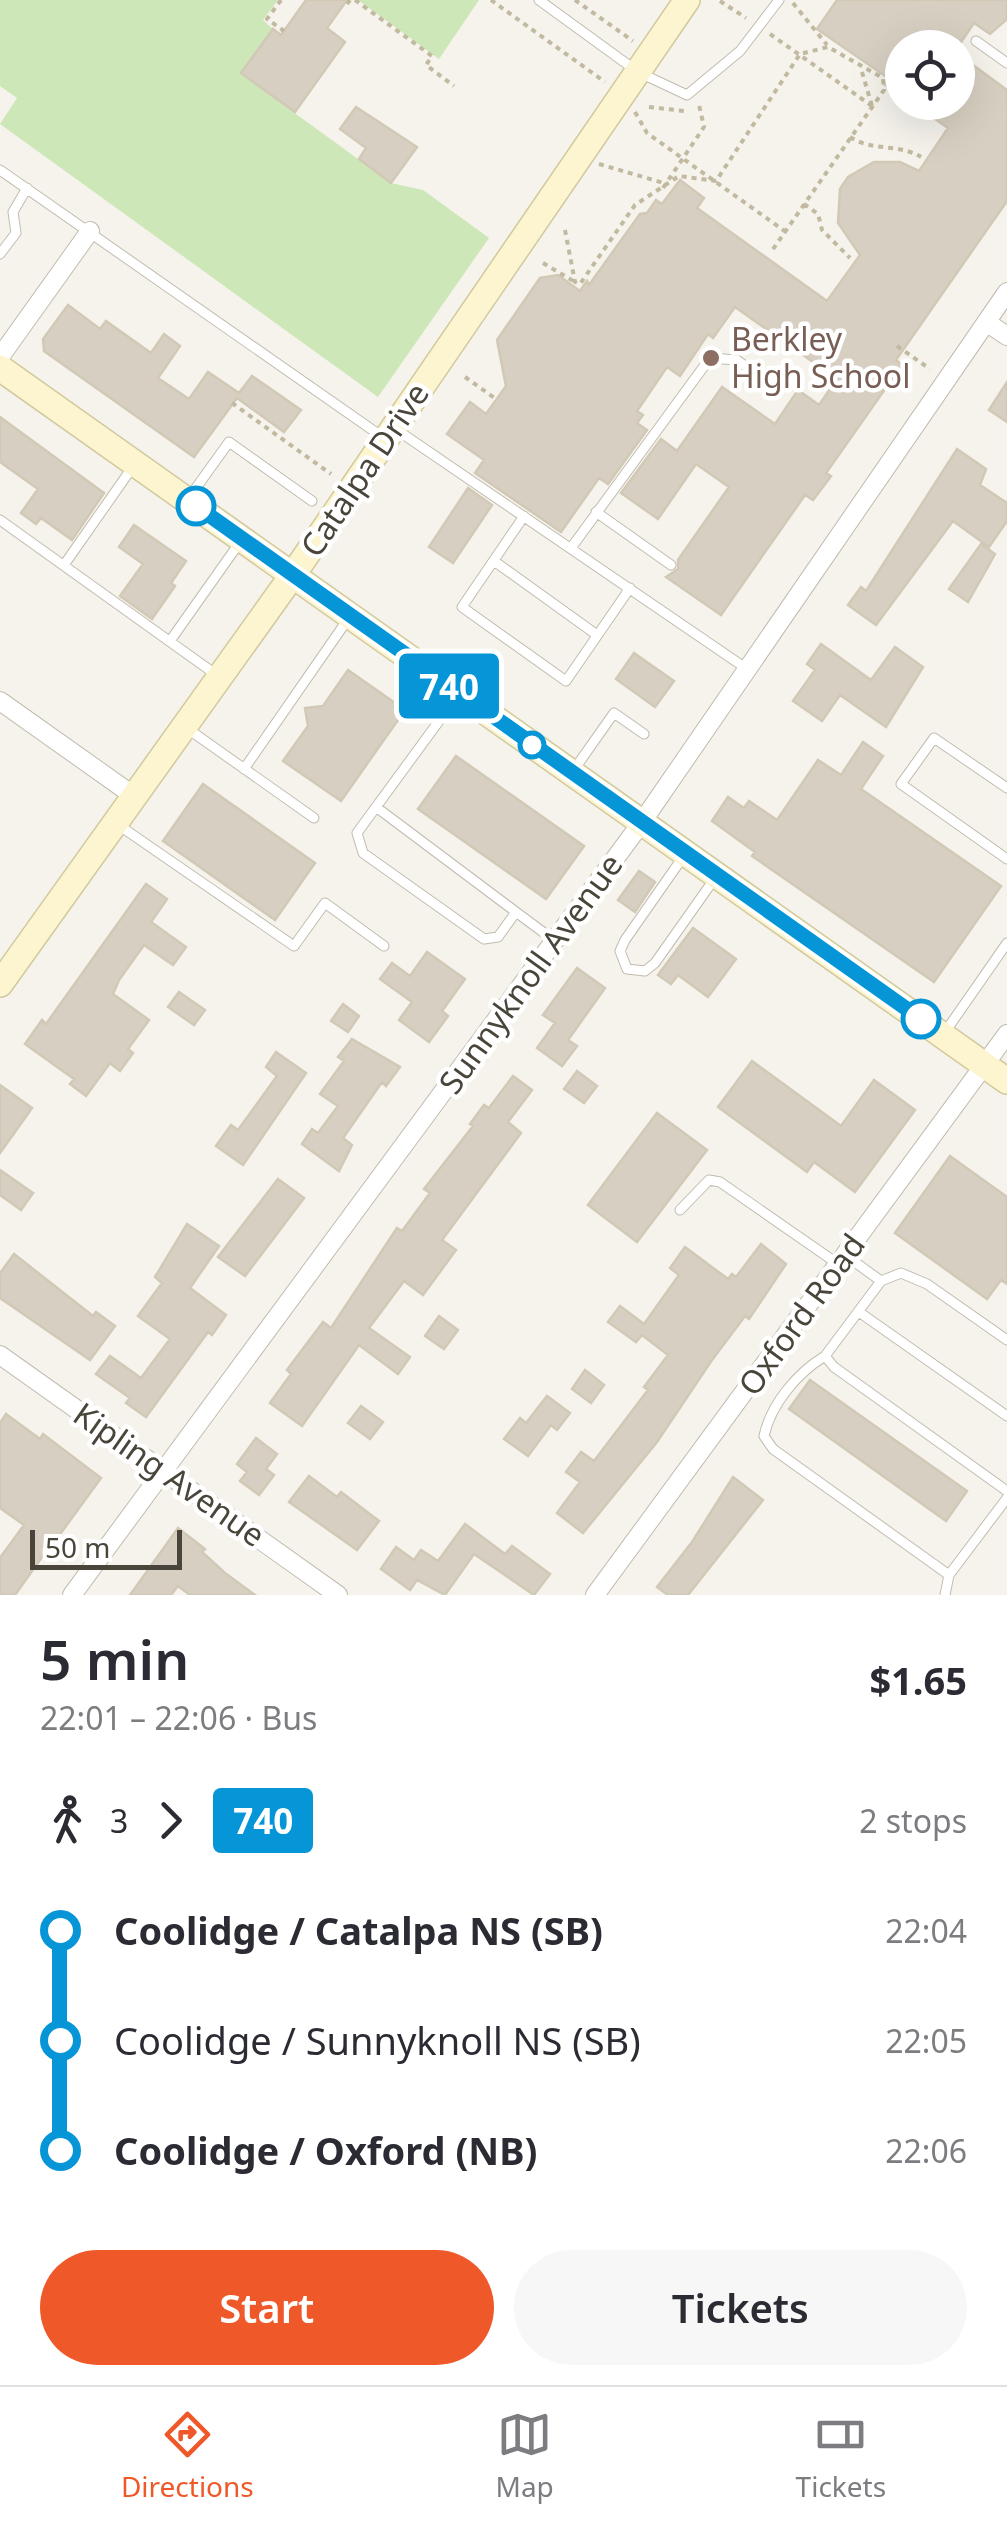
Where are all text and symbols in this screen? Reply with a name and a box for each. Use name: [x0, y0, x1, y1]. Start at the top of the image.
map controls: [885, 30, 975, 120]
button: locate: [885, 30, 975, 120]
place label: Berkley High School: [731, 317, 910, 397]
marker: Berkley High School: [700, 347, 722, 369]
street label: Catalpa Drive: [290, 374, 438, 565]
unlabelled marker: [177, 487, 215, 525]
line badge: 740: [392, 654, 506, 718]
text: 740: [419, 663, 479, 710]
unlabelled marker: [519, 732, 545, 758]
street label: Sunnyknoll Avenue: [428, 845, 631, 1102]
unlabelled marker: [902, 1000, 940, 1038]
street label: Oxford Road: [728, 1225, 874, 1404]
street label: Kipling Avenue: [66, 1392, 274, 1556]
scale bar: [30, 1525, 182, 1570]
text: 50 m: [45, 1528, 111, 1566]
text: 5 min: [40, 1621, 189, 1696]
text: $1.65: [869, 1654, 967, 1706]
text: 22:01 – 22:06 · Bus: [40, 1696, 317, 1739]
icon: walk: [40, 1793, 95, 1848]
icon: forward: [143, 1793, 198, 1848]
text: 740: [233, 1797, 293, 1844]
text: 3: [110, 1799, 128, 1842]
text: 2 stops: [859, 1799, 967, 1842]
text: Coolidge / Catalpa NS (SB): [114, 1904, 603, 1956]
text: 22:04: [885, 1909, 967, 1952]
text: Coolidge / Sunnyknoll NS (SB): [114, 2014, 641, 2066]
text: 22:05: [885, 2019, 967, 2062]
text: Coolidge / Oxford (NB): [114, 2124, 537, 2176]
text: 22:06: [885, 2129, 967, 2172]
button: Start: [40, 2250, 494, 2365]
button: Tickets: [514, 2250, 967, 2365]
tab: Directions: [121, 2407, 254, 2505]
tab: Map: [496, 2407, 554, 2505]
tab: Tickets: [796, 2407, 886, 2505]

